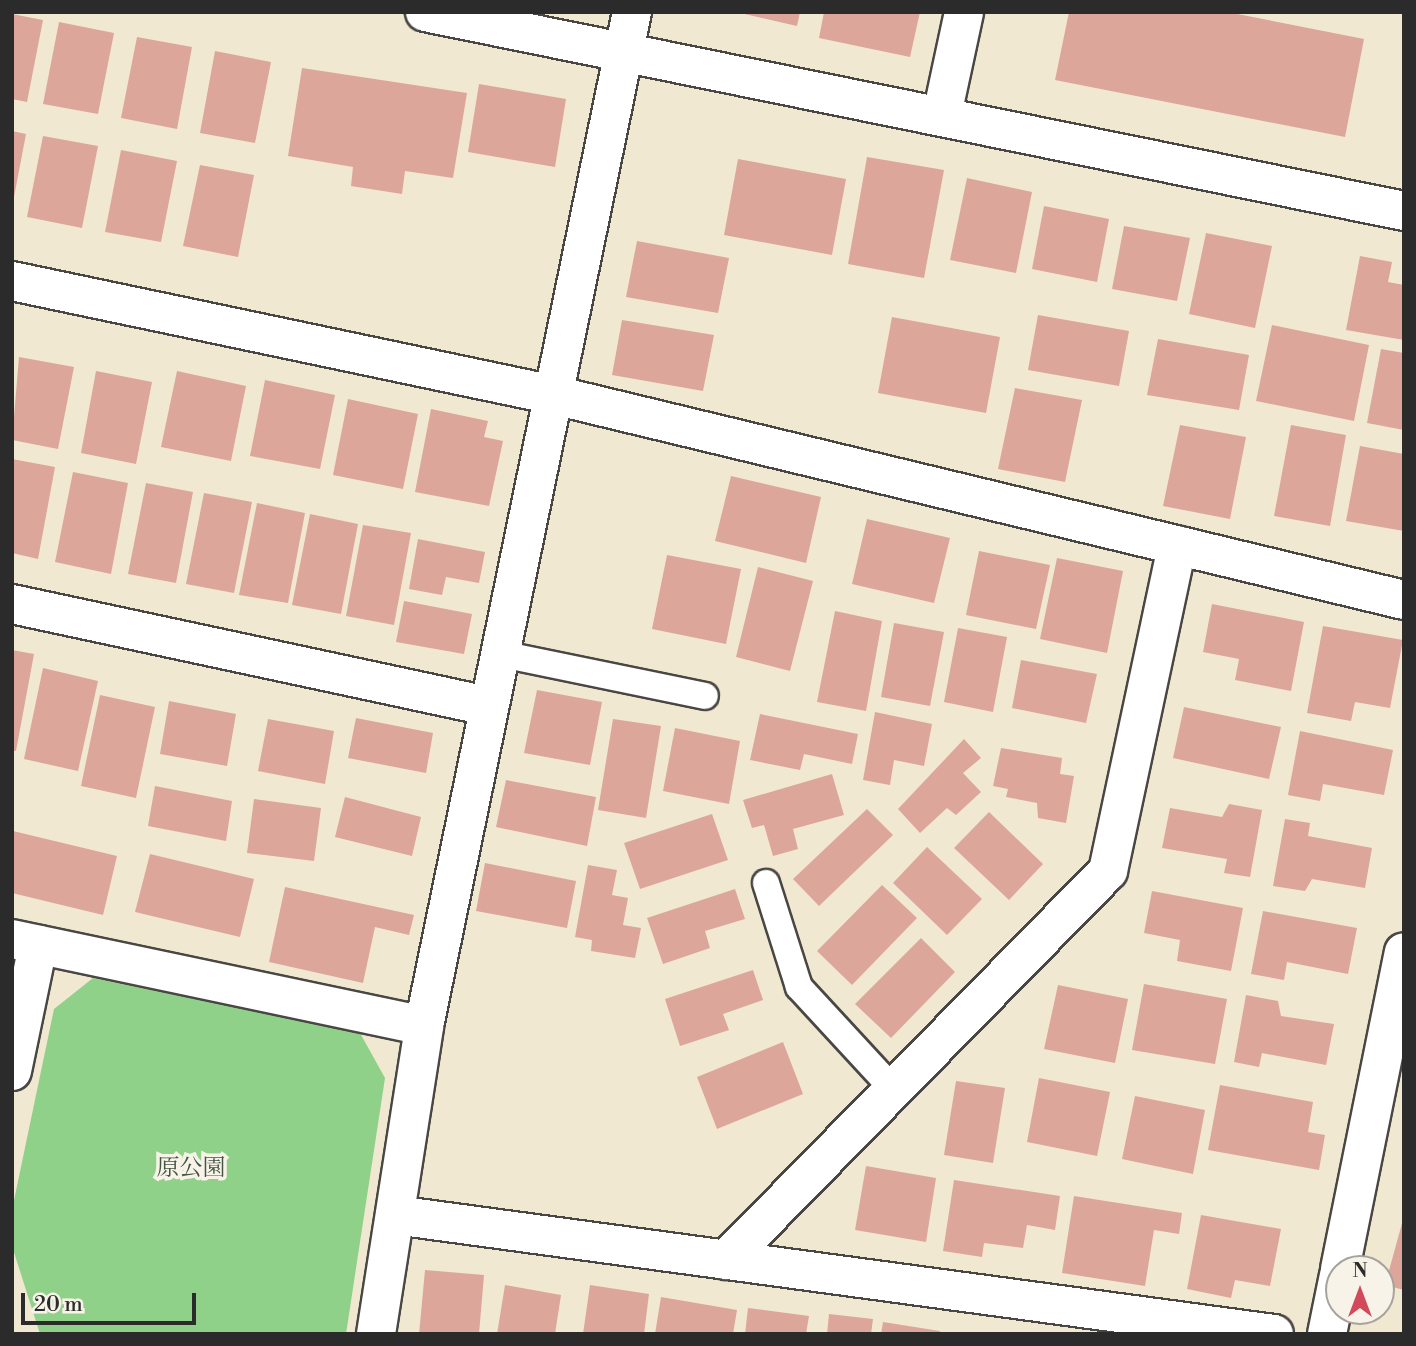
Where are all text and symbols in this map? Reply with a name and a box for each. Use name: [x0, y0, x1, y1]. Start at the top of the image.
park label: 原公園: [157, 1154, 225, 1182]
north arrow: [1325, 1255, 1395, 1325]
text: N: [1352, 1259, 1368, 1283]
scale bar: [24, 1280, 200, 1324]
text: 20 m: [34, 1292, 83, 1318]

